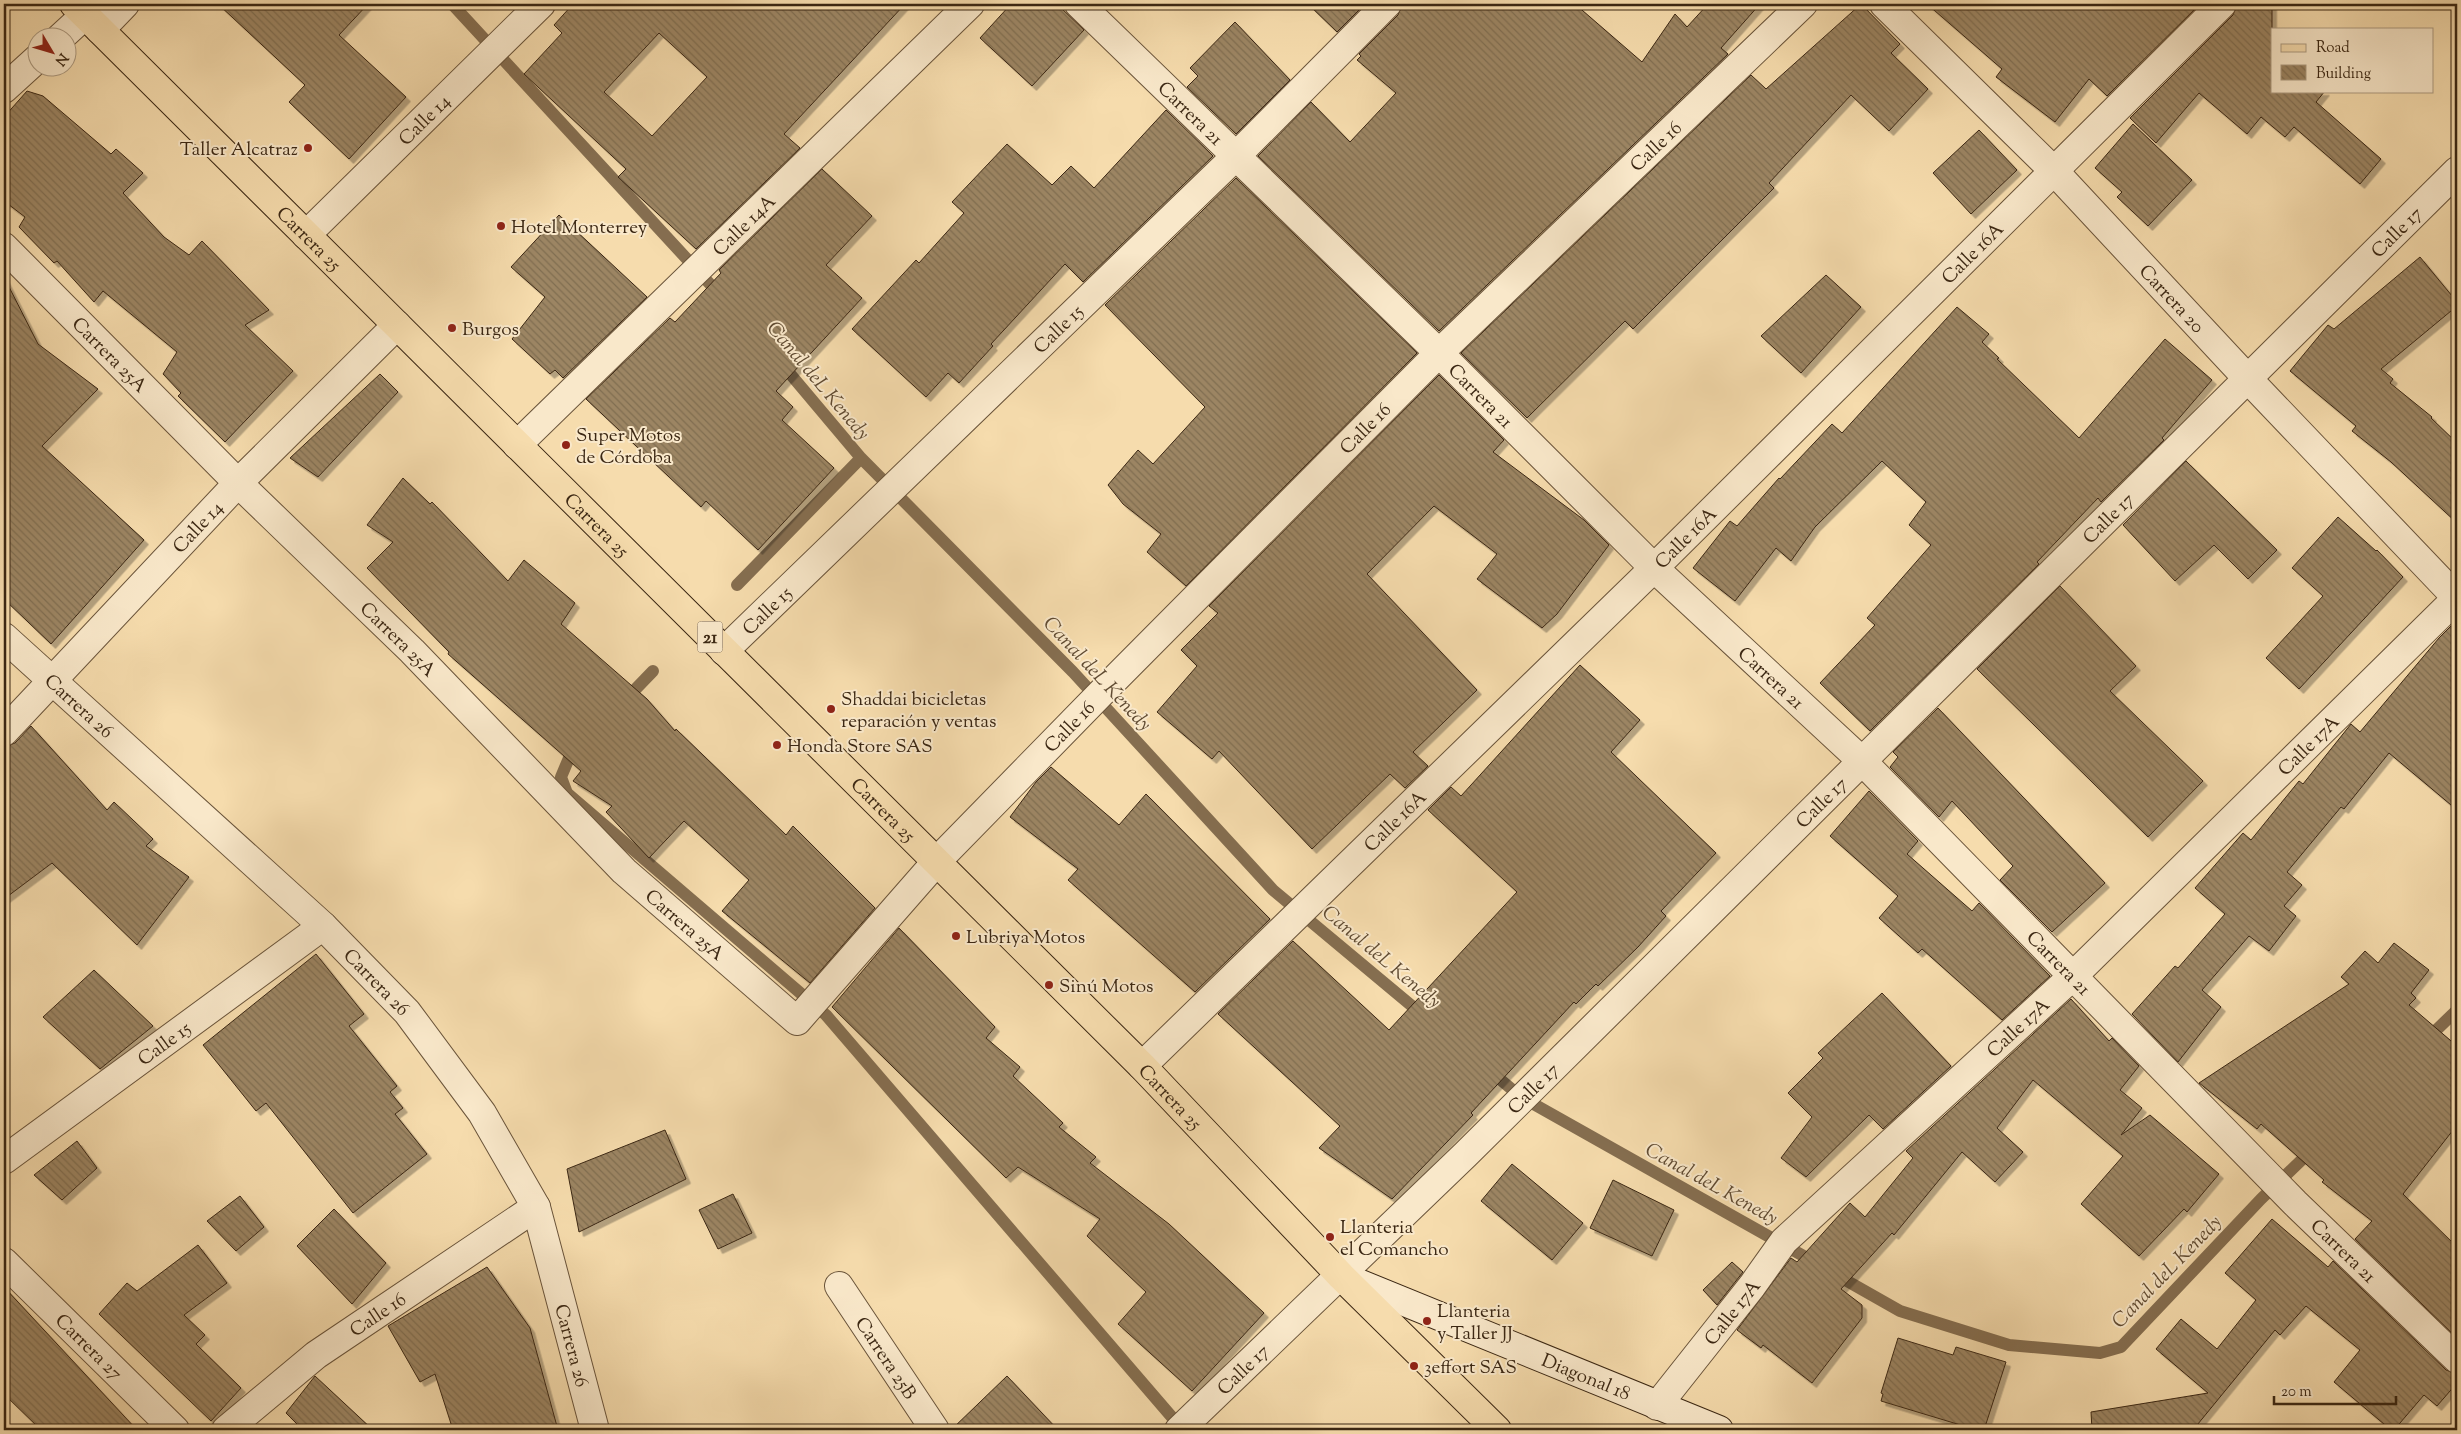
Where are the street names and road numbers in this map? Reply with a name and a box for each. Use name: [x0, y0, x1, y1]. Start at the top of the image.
street label: Carrera 21: [1150, 76, 1228, 153]
street label: Calle 14: [393, 89, 458, 153]
street label: Calle 16: [1625, 116, 1689, 179]
street label: Calle 14A: [708, 189, 783, 263]
street label: Carrera 25: [269, 201, 347, 279]
street label: Calle 17: [2366, 201, 2430, 265]
street label: Calle 16A: [1936, 217, 2011, 291]
street label: Carrera 20: [2132, 259, 2210, 340]
street label: Calle 15: [1028, 299, 1091, 361]
street label: Carrera 25A: [65, 312, 153, 401]
street label: Carrera 21: [1441, 358, 1518, 436]
street label: Calle 16: [1335, 398, 1398, 461]
street label: Calle 17: [2078, 487, 2142, 551]
street label: Carrera 25: [557, 488, 635, 565]
street label: Calle 14: [167, 496, 231, 560]
street label: Calle 16A: [1650, 501, 1724, 576]
street label: Calle 15: [737, 581, 800, 642]
street label: Carrera 25A: [353, 597, 442, 685]
road number: 21: [698, 622, 722, 652]
street label: Carrera 21: [1731, 641, 1810, 717]
street label: Carrera 26: [37, 669, 118, 746]
street label: Calle 16: [1039, 696, 1102, 760]
street label: Calle 17A: [2273, 709, 2347, 783]
street label: Calle 17: [1791, 772, 1855, 836]
street label: Carrera 25: [843, 773, 921, 850]
street label: Calle 16A: [1359, 785, 1434, 859]
street label: Carrera 25A: [638, 884, 730, 969]
street label: Carrera 21: [2019, 925, 2096, 1003]
street label: Carrera 26: [336, 943, 415, 1023]
street label: Calle 17A: [1982, 992, 2057, 1065]
street label: Calle 15: [133, 1016, 198, 1074]
street label: Calle 17: [1502, 1058, 1567, 1122]
street label: Carrera 25: [1131, 1059, 1207, 1138]
street label: Carrera 21: [2303, 1214, 2382, 1291]
street label: Calle 17A: [1699, 1274, 1768, 1352]
street label: Calle 16: [345, 1287, 412, 1345]
street label: Carrera 26: [546, 1301, 594, 1391]
street label: Carrera 27: [48, 1308, 128, 1388]
street label: Carrera 25B: [847, 1312, 922, 1406]
street label: Calle 17: [1212, 1339, 1277, 1402]
street label: Diagonal 18: [1537, 1348, 1634, 1409]

